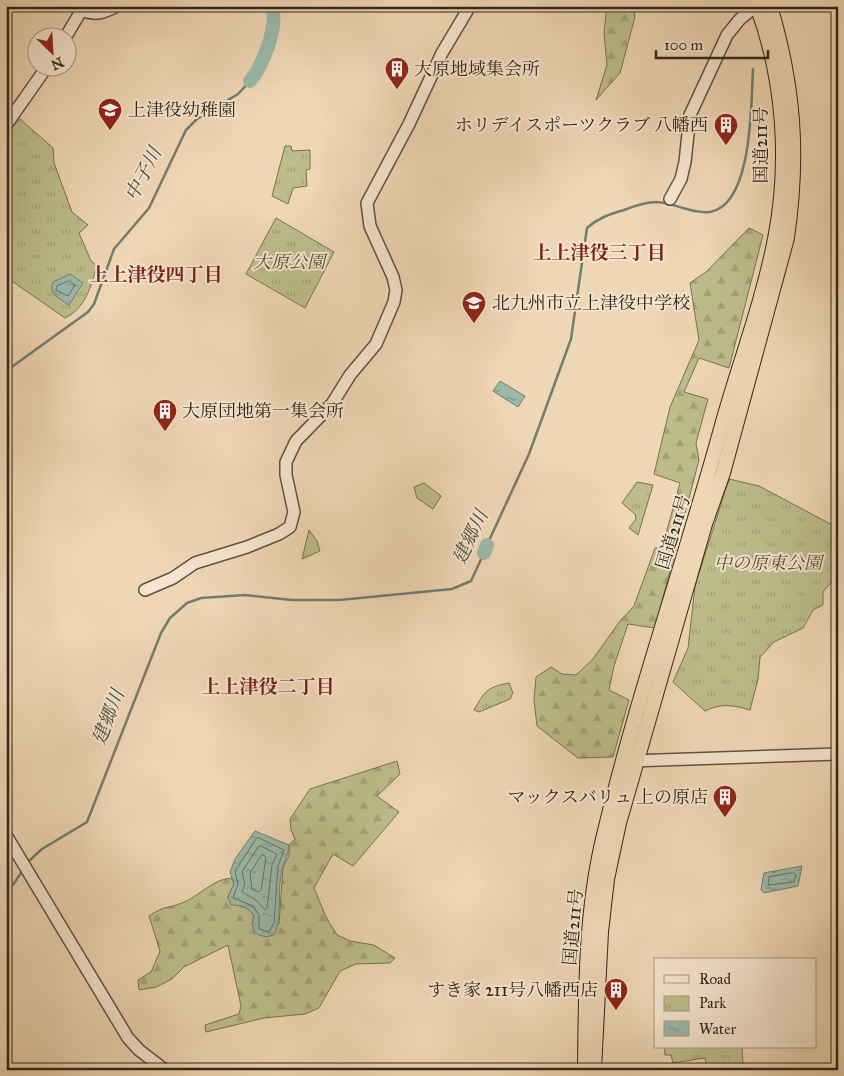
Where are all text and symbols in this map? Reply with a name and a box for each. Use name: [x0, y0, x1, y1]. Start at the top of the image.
north arrow: [28, 28, 78, 78]
scale bar: [656, 28, 769, 60]
text: 100 m: [664, 36, 704, 54]
text: N: [48, 53, 66, 74]
building icon: 大原地域集会所: [384, 56, 410, 90]
place label: 大原地域集会所: [414, 58, 540, 80]
school or university icon: 上津役幼稚園: [97, 97, 123, 131]
place label: 上津役幼稚園: [128, 99, 236, 121]
street label: 国道211号: [750, 106, 772, 184]
building icon: ホリデイスポーツクラブ 八幡西: [713, 112, 739, 146]
place label: ホリデイスポーツクラブ 八幡西: [455, 114, 708, 136]
water label: 中子川: [120, 142, 167, 205]
district label: 上上津役三丁目: [532, 241, 666, 264]
park label: 大原公園: [253, 251, 328, 273]
district label: 上上津役四丁目: [89, 263, 223, 286]
school or university icon: 北九州市立上津役中学校: [461, 290, 487, 324]
place label: 北九州市立上津役中学校: [492, 292, 690, 314]
building icon: 大原団地第一集会所: [152, 398, 178, 432]
place label: 大原団地第一集会所: [182, 400, 344, 422]
street label: 国道211号: [651, 492, 695, 572]
water label: 建郷川: [448, 505, 493, 568]
park label: 中の原東公園: [714, 552, 825, 574]
district label: 上上津役二丁目: [201, 675, 335, 698]
water label: 建郷川: [87, 684, 130, 748]
building icon: マックスバリュ 上の原店: [712, 784, 738, 818]
place label: マックスバリュ 上の原店: [508, 786, 708, 808]
street label: 国道211号: [559, 888, 587, 966]
legend: [654, 958, 816, 1048]
text: Road: [699, 970, 731, 988]
building icon: すき家 211号八幡西店: [603, 977, 629, 1011]
place label: すき家 211号八幡西店: [427, 979, 598, 1001]
text: Park: [699, 994, 726, 1012]
text: Water: [699, 1020, 736, 1038]

